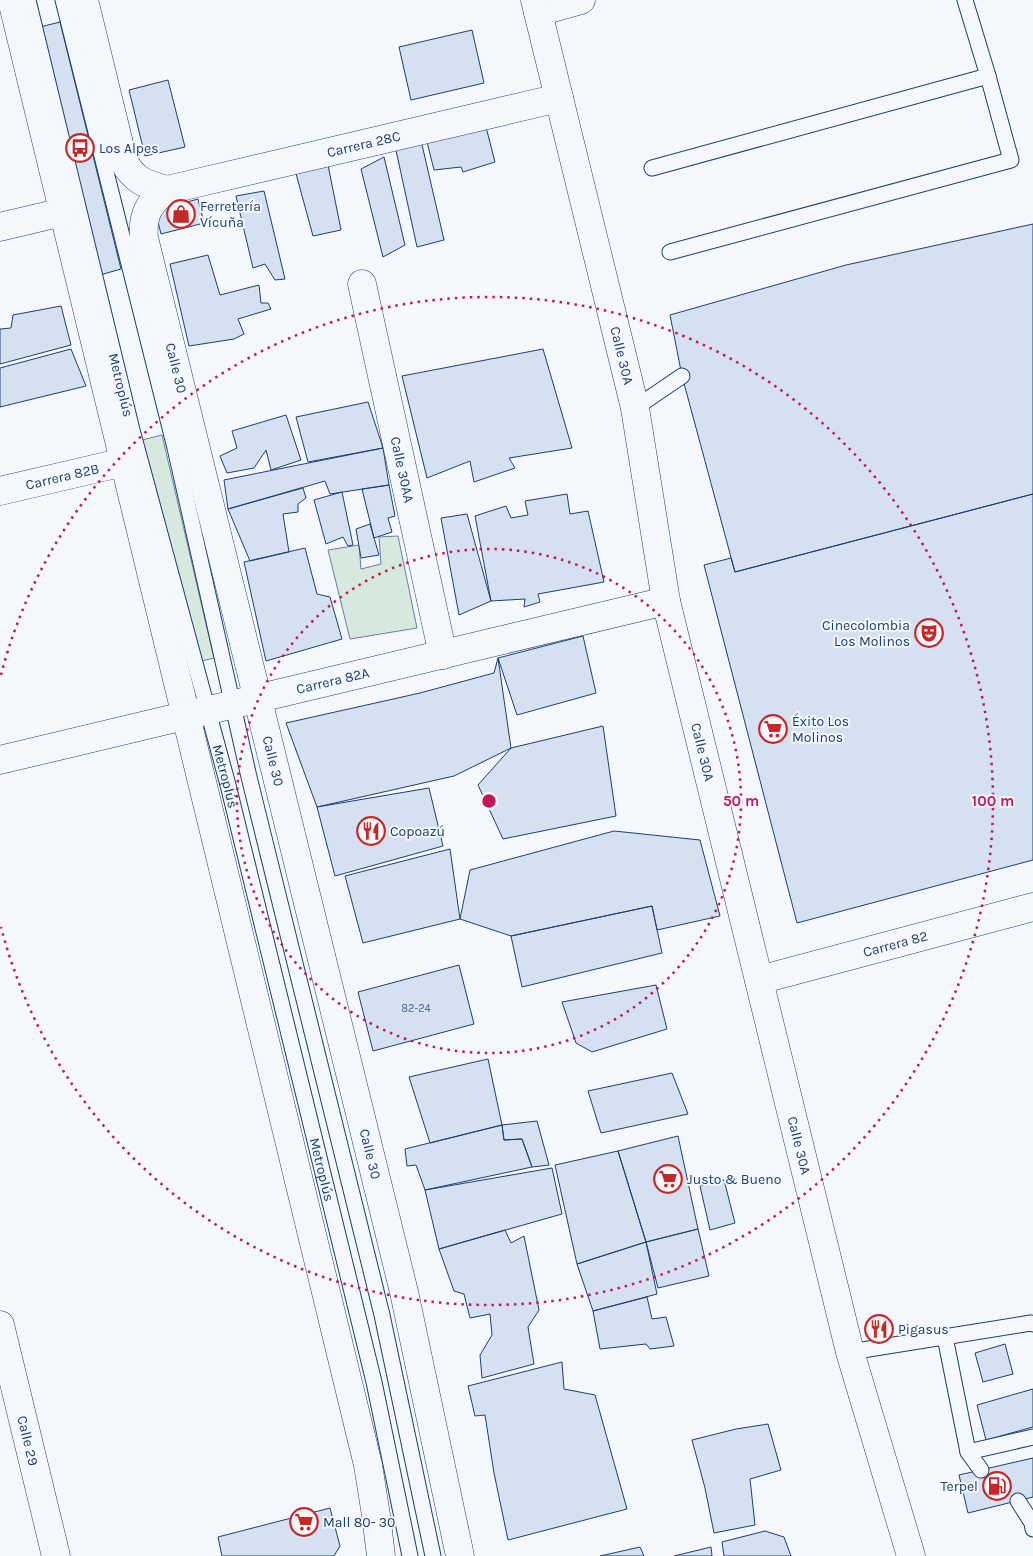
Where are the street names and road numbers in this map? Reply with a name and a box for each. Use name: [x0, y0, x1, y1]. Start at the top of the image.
street label: Carrera 28C: [325, 127, 402, 161]
street label: Calle 30A: [607, 325, 637, 386]
street label: Calle 30: [162, 341, 190, 395]
street label: Metroplús: [105, 351, 137, 418]
street label: Calle 30AA: [387, 435, 418, 504]
street label: Carrera 82B: [24, 460, 101, 493]
street label: Carrera 82A: [294, 664, 371, 698]
street label: Calle 30A: [688, 721, 718, 783]
street label: Calle 30: [259, 734, 287, 788]
street label: Metroplús: [209, 743, 242, 810]
street label: Carrera 82: [861, 927, 930, 960]
street label: Calle 30A: [784, 1115, 815, 1176]
street label: Calle 30: [356, 1127, 384, 1181]
street label: Metroplús: [306, 1136, 338, 1203]
street label: Calle 29: [14, 1414, 42, 1467]

